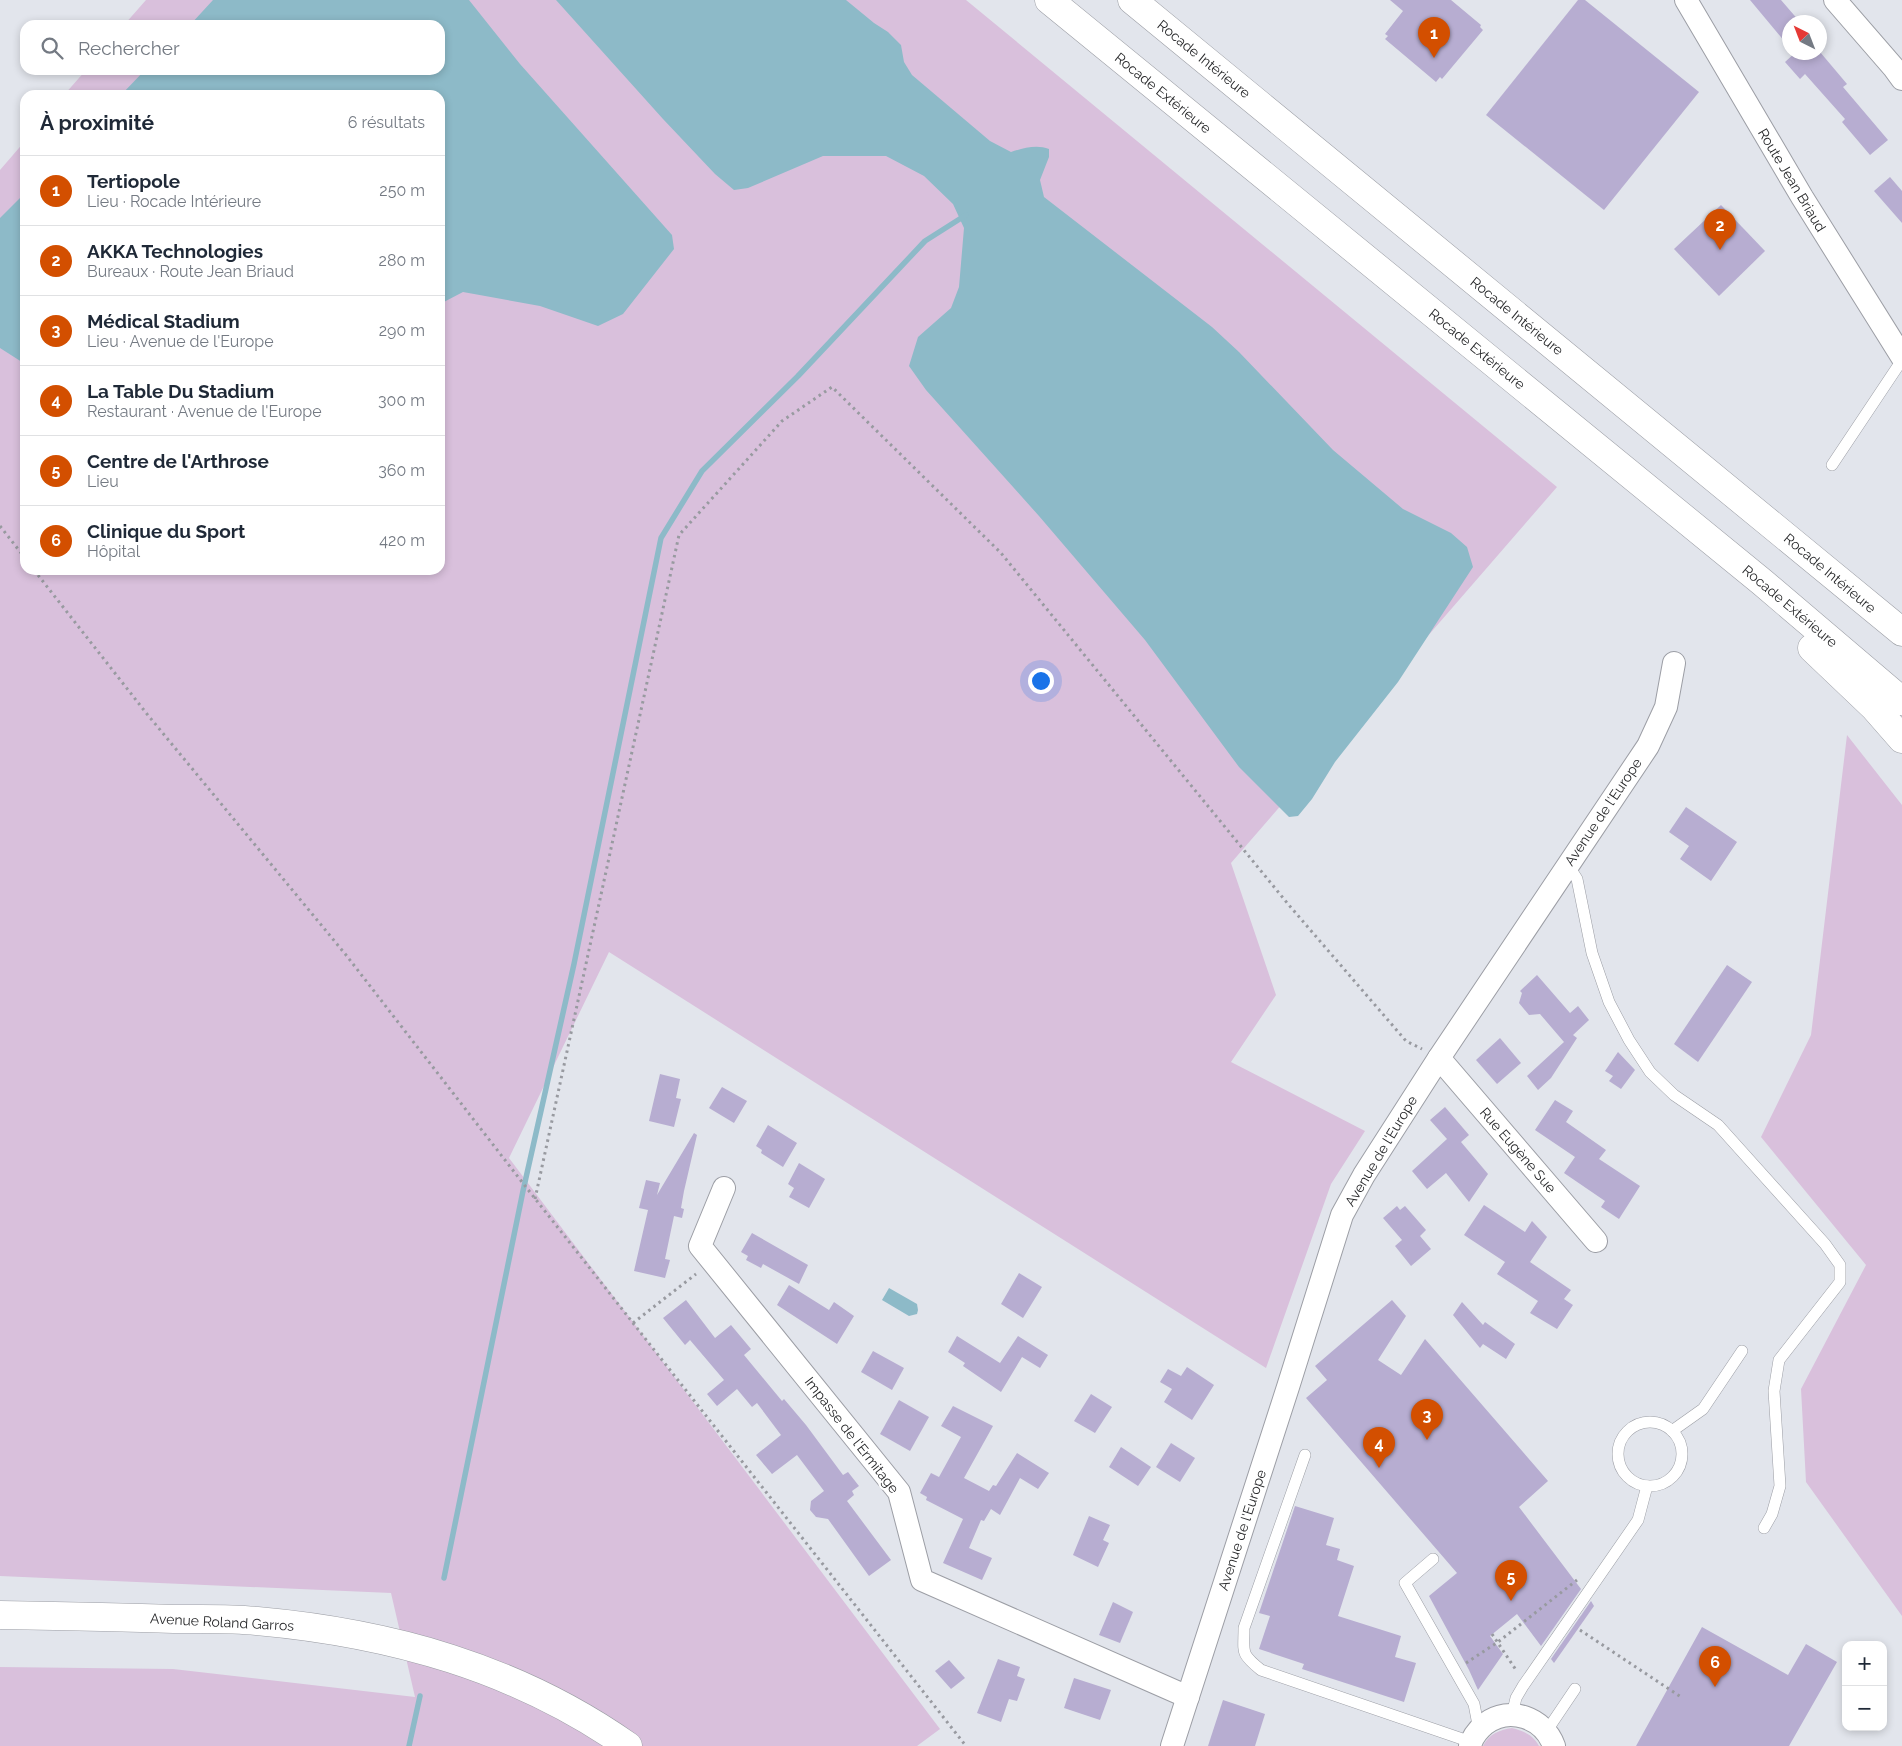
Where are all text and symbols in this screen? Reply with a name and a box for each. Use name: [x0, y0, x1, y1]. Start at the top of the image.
north arrow: [1782, 15, 1827, 60]
street label: Rocade Intérieure: [1154, 17, 1254, 101]
pin: 1: [1418, 17, 1450, 58]
search box: [20, 20, 445, 75]
icon: search: [38, 34, 66, 62]
text: Rechercher: [78, 37, 180, 59]
street label: Rocade Extérieure: [1112, 49, 1214, 137]
text: À proximité: [40, 110, 154, 135]
text: 6 résultats: [348, 113, 425, 132]
street label: Route Jean Briaud: [1755, 125, 1829, 235]
text: Tertiopole: [87, 170, 180, 192]
text: 1: [52, 181, 60, 200]
text: 250 m: [379, 181, 425, 200]
text: Lieu · Rocade Intérieure: [87, 192, 261, 211]
pin: 2: [1704, 209, 1736, 250]
text: AKKA Technologies: [87, 240, 263, 262]
text: 2: [51, 251, 61, 270]
text: 280 m: [379, 251, 425, 270]
text: Bureaux · Route Jean Briaud: [87, 262, 294, 281]
street label: Rocade Intérieure: [1467, 274, 1567, 358]
street label: Rocade Extérieure: [1426, 305, 1528, 393]
text: Médical Stadium: [87, 310, 240, 332]
text: 3: [52, 321, 60, 340]
text: 290 m: [379, 321, 425, 340]
text: Lieu · Avenue de l'Europe: [87, 332, 274, 351]
text: La Table Du Stadium: [87, 380, 274, 402]
text: 4: [51, 391, 61, 410]
text: 300 m: [378, 391, 425, 410]
text: Restaurant · Avenue de l'Europe: [87, 402, 322, 421]
text: Centre de l'Arthrose: [87, 450, 269, 472]
text: 5: [52, 461, 60, 480]
text: 360 m: [378, 461, 425, 480]
text: Lieu: [87, 472, 119, 491]
text: Clinique du Sport: [87, 520, 245, 542]
street label: Rocade Intérieure: [1781, 530, 1879, 616]
text: 6: [51, 531, 61, 550]
text: 420 m: [379, 531, 425, 550]
text: Hôpital: [87, 542, 140, 561]
street label: Rocade Extérieure: [1739, 562, 1841, 650]
your location: [1028, 668, 1054, 694]
street label: Avenue de l'Europe: [1561, 755, 1645, 869]
street label: Avenue de l'Europe: [1342, 1093, 1420, 1209]
street label: Rue Eugène Sue: [1477, 1104, 1559, 1196]
street label: Impasse de l'Ermitage: [802, 1374, 902, 1496]
pin: 3: [1411, 1399, 1443, 1440]
pin: 4: [1363, 1427, 1395, 1468]
street label: Avenue de l'Europe: [1215, 1468, 1269, 1592]
pin: 5: [1495, 1560, 1527, 1601]
street label: Avenue Roland Garros: [150, 1610, 295, 1634]
map controls: [1842, 1641, 1887, 1731]
button: +: [1842, 1641, 1887, 1686]
pin: 6: [1699, 1646, 1731, 1687]
button: −: [1842, 1686, 1887, 1731]

